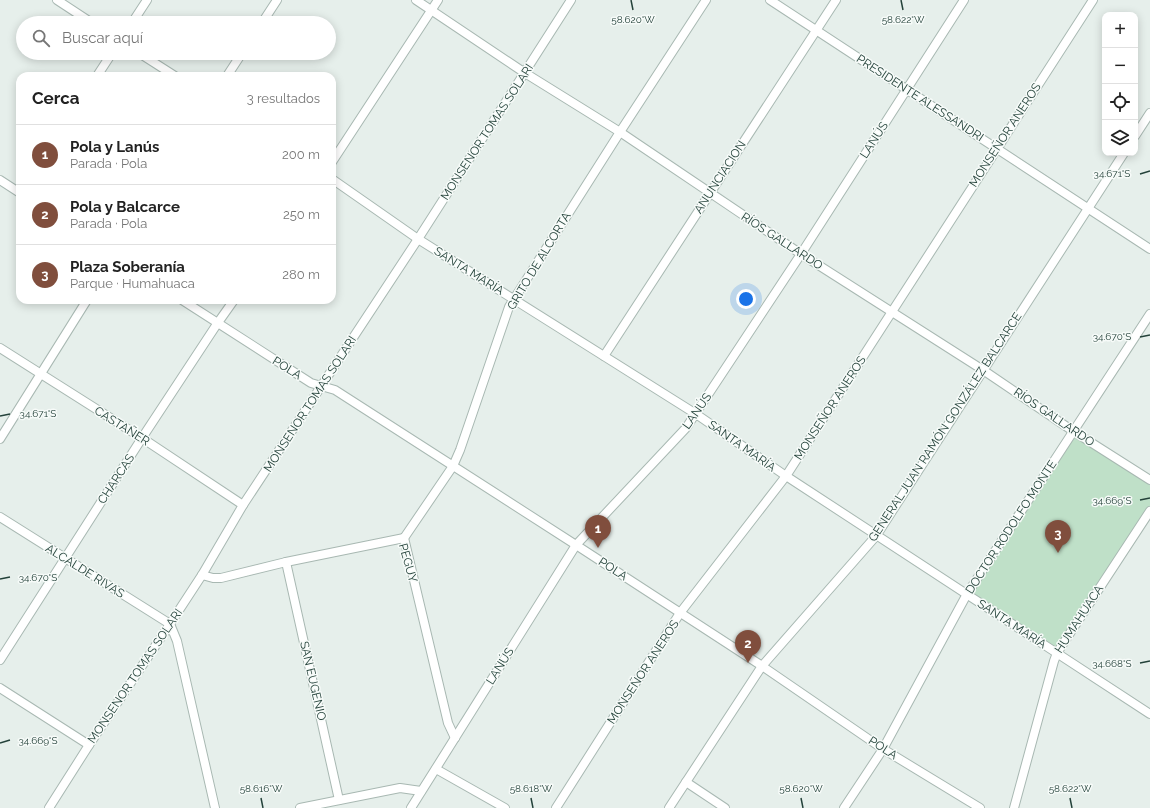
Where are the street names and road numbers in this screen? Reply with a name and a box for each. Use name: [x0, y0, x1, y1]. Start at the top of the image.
street label: PRESIDENTE ALESSANDRI: [854, 52, 986, 144]
street label: MONSENOR TOMAS SOLARI: [438, 61, 536, 203]
street label: MONSEÑOR ANEROS: [966, 80, 1044, 190]
street label: LANÚS: [857, 119, 891, 161]
street label: ANUNCIACION: [691, 138, 749, 216]
street label: RÍOS GALLARDO: [739, 209, 825, 273]
street label: GRITO DE ALCORTA: [504, 210, 574, 312]
street label: SANTA MARÍA: [432, 244, 506, 298]
street label: GENERAL JUAN RAMÓN GONZÁLEZ BALCARCE: [866, 310, 1024, 544]
street label: MONSENOR TOMAS SOLARI: [261, 333, 359, 475]
street label: MONSEÑOR ANEROS: [791, 353, 869, 463]
street label: POLA: [270, 354, 304, 382]
street label: RÍOS GALLARDO: [1011, 385, 1097, 449]
street label: LANÚS: [680, 390, 714, 432]
street label: CASTAÑER: [92, 404, 152, 449]
street label: SANTA MARÍA: [705, 418, 779, 474]
street label: CHARCAS: [95, 452, 137, 506]
street label: DOCTOR RODOLFO MONTE: [962, 458, 1060, 596]
street label: ALCALDE RIVAS: [43, 541, 127, 601]
street label: PEGUY: [396, 542, 420, 584]
street label: POLA: [596, 555, 630, 583]
street label: HUMAHUACA: [1052, 582, 1106, 656]
street label: SANTA MARÍA: [975, 597, 1049, 651]
street label: MONSENOR TOMAS SOLARI: [85, 606, 185, 746]
street label: MONSEÑOR ANEROS: [604, 617, 682, 727]
street label: SAN EUGENIO: [297, 640, 329, 722]
street label: LANÚS: [483, 645, 517, 687]
street label: POLA: [866, 734, 900, 762]

